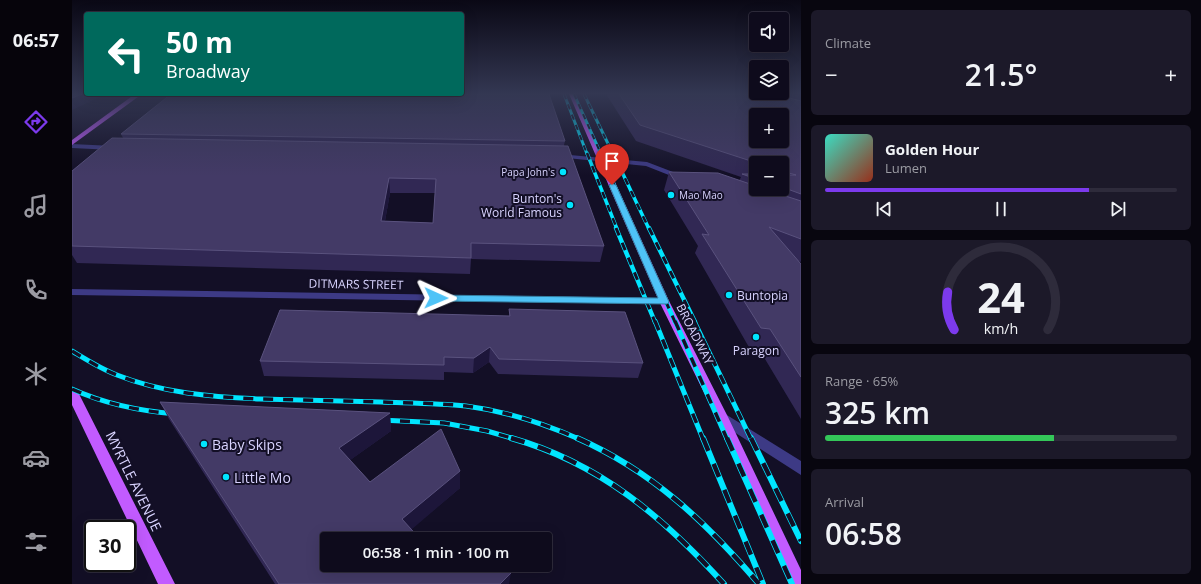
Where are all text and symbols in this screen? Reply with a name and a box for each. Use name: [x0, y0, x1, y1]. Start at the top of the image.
map controls: [749, 12, 789, 196]
button: sound: [749, 12, 789, 52]
text: 50 m: [166, 23, 233, 61]
text: 06:57: [13, 28, 59, 52]
icon: left: [100, 28, 152, 80]
text: Climate: [825, 34, 871, 52]
text: 21.5°: [965, 54, 1037, 95]
text: Broadway: [166, 59, 250, 83]
text: −: [825, 59, 838, 89]
text: +: [1164, 59, 1177, 89]
button: layers: [749, 60, 789, 100]
icon: directions: [22, 108, 50, 136]
button: +: [749, 108, 789, 148]
text: Golden Hour: [885, 139, 979, 159]
pin: [595, 144, 629, 185]
icon: arrive: [601, 150, 623, 172]
button: −: [749, 156, 789, 196]
text: Lumen: [885, 159, 927, 177]
place label: Papa John's: [501, 165, 555, 179]
marker: Papa John's: [558, 167, 568, 177]
place label: Mao Mao: [679, 188, 723, 202]
place label: Bunton's World Famous: [481, 190, 562, 221]
marker: Mao Mao: [666, 190, 676, 200]
icon: music: [22, 192, 50, 220]
icon: previous: [873, 198, 895, 220]
icon: pause: [990, 198, 1012, 220]
icon: next: [1107, 198, 1129, 220]
marker: Bunton's World Famous: [565, 200, 575, 210]
text: 24: [977, 269, 1025, 325]
street label: DITMARS STREET: [309, 275, 404, 293]
icon: phone: [22, 276, 50, 304]
position arrow: [415, 277, 457, 319]
place label: Buntopia: [737, 287, 788, 304]
marker: Buntopia: [724, 290, 734, 300]
street label: BROADWAY: [672, 301, 718, 368]
text: km/h: [984, 319, 1018, 338]
marker: Paragon: [751, 332, 761, 342]
place label: Paragon: [733, 342, 779, 359]
icon: climate: [22, 360, 50, 388]
text: Range · 65%: [825, 372, 898, 390]
text: 325 km: [825, 392, 930, 433]
street label: MYRTLE AVENUE: [102, 428, 166, 534]
place label: Baby Skips: [212, 435, 282, 454]
marker: Baby Skips: [199, 439, 209, 449]
icon: car: [22, 444, 50, 472]
place label: Little Mo: [234, 468, 291, 487]
marker: Little Mo: [221, 472, 231, 482]
text: Arrival: [825, 493, 864, 511]
text: 06:58: [825, 513, 902, 554]
speed limit sign: 30: [84, 520, 136, 572]
icon: filters: [22, 528, 50, 556]
text: 06:58 · 1 min · 100 m: [363, 542, 509, 562]

